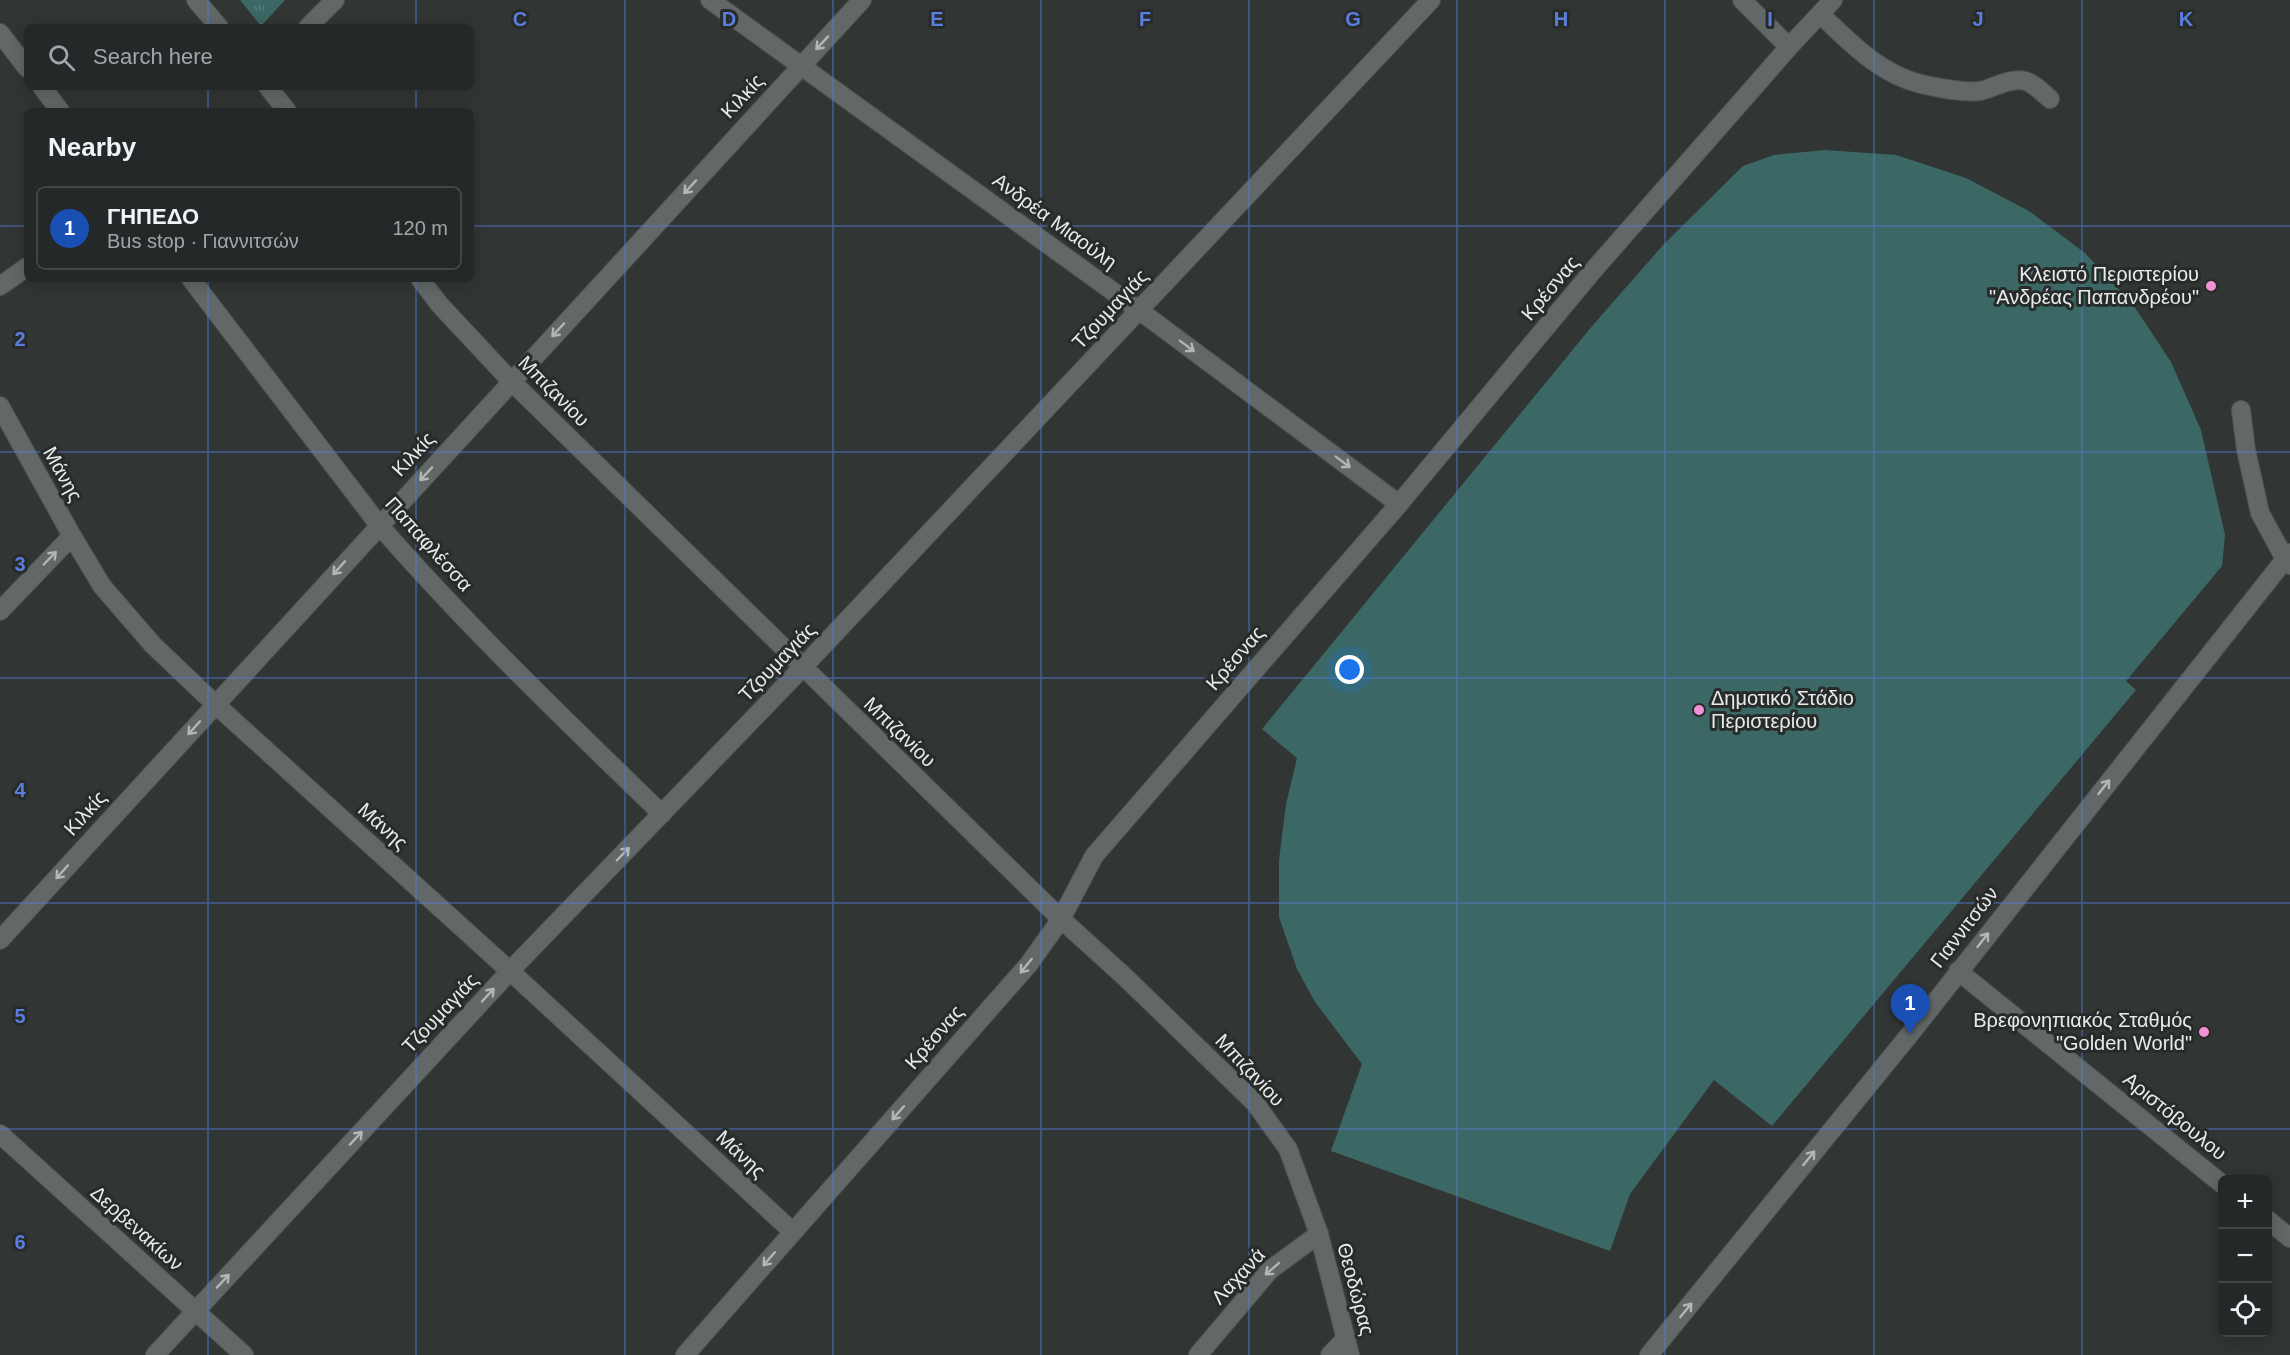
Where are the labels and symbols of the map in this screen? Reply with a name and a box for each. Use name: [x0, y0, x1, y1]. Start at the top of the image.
text: C: [513, 8, 527, 30]
text: D: [722, 8, 736, 30]
text: E: [930, 8, 944, 30]
text: F: [1139, 8, 1151, 30]
text: G: [1345, 8, 1361, 30]
text: H: [1554, 8, 1568, 30]
text: I: [1767, 8, 1773, 30]
text: J: [1972, 8, 1984, 30]
text: K: [2179, 8, 2194, 30]
one-way arrow: [815, 35, 829, 50]
street label: Κιλκίς: [716, 69, 768, 122]
street label: Ανδρέα Μιαούλη: [989, 169, 1121, 273]
one-way arrow: [683, 179, 697, 194]
street label: Κρέσνας: [1517, 251, 1583, 325]
place label: Κλειστό Περιστερίου "Ανδρέας Παπανδρέου": [1989, 263, 2199, 308]
street label: Τζουμαγιάς: [1068, 264, 1153, 353]
marker: Κλειστό Περιστερίου "Ανδρέας Παπανδρέου": [2204, 279, 2218, 293]
one-way arrow: [551, 322, 565, 337]
text: 2: [14, 328, 26, 350]
one-way arrow: [1178, 339, 1194, 352]
street label: Μπιζανίου: [514, 351, 594, 431]
street label: Κιλκίς: [387, 427, 439, 480]
street label: Μάνης: [39, 443, 87, 505]
one-way arrow: [1334, 456, 1350, 469]
one-way arrow: [419, 466, 433, 481]
street label: Παπαφλέσσα: [381, 492, 477, 596]
one-way arrow: [43, 551, 58, 566]
text: 3: [14, 553, 26, 575]
one-way arrow: [332, 560, 346, 575]
street label: Τζουμαγιάς: [734, 618, 820, 706]
street label: Κρέσνας: [1201, 621, 1269, 694]
your location: [1335, 655, 1364, 684]
place label: Δημοτικό Στάδιο Περιστερίου: [1711, 687, 1854, 732]
street label: Μπιζανίου: [860, 693, 940, 771]
marker: Δημοτικό Στάδιο Περιστερίου: [1692, 703, 1706, 717]
one-way arrow: [186, 720, 201, 735]
text: 4: [14, 779, 26, 801]
one-way arrow: [2097, 780, 2111, 795]
street label: Κιλκίς: [59, 786, 111, 840]
street label: Μάνης: [354, 798, 413, 854]
one-way arrow: [616, 847, 631, 862]
one-way arrow: [55, 864, 69, 879]
street label: Γιαννιτσών: [1926, 882, 2002, 972]
one-way arrow: [1976, 932, 1989, 948]
one-way arrow: [1019, 958, 1033, 973]
street label: Τζουμαγιάς: [398, 968, 483, 1057]
pin: 1: [1890, 984, 1930, 1034]
one-way arrow: [481, 987, 495, 1002]
street label: Κρέσνας: [900, 1000, 968, 1073]
text: 5: [14, 1005, 26, 1027]
place label: Βρεφονηπιακός Σταθμός "Golden World": [1973, 1009, 2192, 1054]
marker: Βρεφονηπιακός Σταθμός "Golden World": [2197, 1025, 2211, 1039]
street label: Μπιζανίου: [1211, 1029, 1289, 1111]
street label: Αριστόβουλου: [2119, 1068, 2231, 1164]
one-way arrow: [891, 1105, 904, 1121]
street label: Μάνης: [712, 1126, 770, 1182]
one-way arrow: [348, 1131, 362, 1146]
one-way arrow: [1802, 1151, 1816, 1166]
street label: Δερβενακίων: [87, 1181, 187, 1275]
text: 6: [14, 1231, 26, 1253]
street label: Θεοδώρας: [1333, 1240, 1379, 1338]
street label: Λαχανά: [1207, 1244, 1269, 1308]
one-way arrow: [762, 1251, 776, 1266]
one-way arrow: [1265, 1262, 1280, 1276]
one-way arrow: [216, 1274, 230, 1289]
one-way arrow: [1679, 1302, 1692, 1318]

